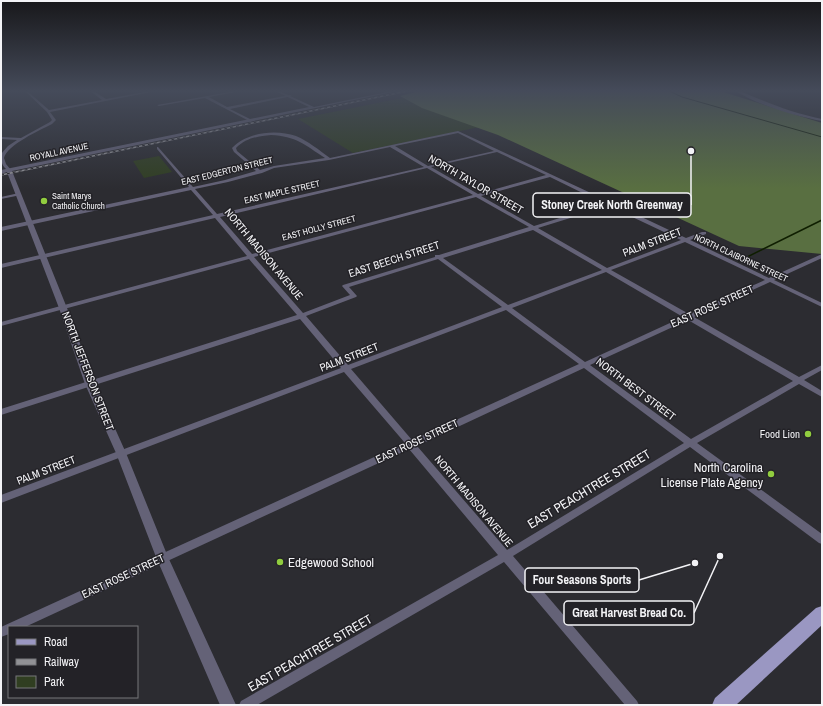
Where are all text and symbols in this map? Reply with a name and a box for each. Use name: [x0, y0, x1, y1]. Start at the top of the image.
street label: ROYALL AVENUE: [29, 140, 90, 164]
street label: NORTH TAYLOR STREET: [426, 151, 526, 217]
street label: EAST EDGERTON STREET: [180, 154, 274, 188]
street label: EAST MAPLE STREET: [243, 177, 322, 207]
place label: Saint Marys Catholic Church: [52, 190, 105, 212]
callout: Stoney Creek North Greenway: [533, 193, 691, 217]
marker: Saint Marys Catholic Church: [39, 196, 49, 206]
text: Stoney Creek North Greenway: [541, 197, 683, 213]
street label: NORTH MADISON AVENUE: [222, 205, 306, 303]
street label: EAST HOLLY STREET: [281, 212, 358, 244]
street label: PALM STREET: [621, 224, 684, 260]
street label: NORTH CLAIBORNE STREET: [692, 231, 790, 285]
street label: EAST BEECH STREET: [347, 238, 442, 280]
street label: EAST ROSE STREET: [668, 281, 756, 331]
street label: NORTH JEFFERSON STREET: [59, 310, 117, 433]
street label: PALM STREET: [318, 339, 381, 375]
street label: NORTH BEST STREET: [593, 355, 679, 424]
street label: EAST ROSE STREET: [373, 416, 461, 466]
place label: Food Lion: [760, 427, 800, 441]
marker: Food Lion: [803, 429, 813, 439]
street label: EAST PEACHTREE STREET: [524, 445, 654, 533]
street label: PALM STREET: [15, 452, 78, 488]
street label: NORTH MADISON AVENUE: [432, 452, 516, 550]
place label: North Carolina License Plate Agency: [660, 459, 764, 491]
marker: North Carolina License Plate Agency: [766, 469, 776, 479]
street label: EAST ROSE STREET: [79, 551, 167, 601]
place label: Edgewood School: [288, 554, 374, 571]
marker: Edgewood School: [275, 557, 285, 567]
callout: Four Seasons Sports: [525, 568, 639, 592]
text: Four Seasons Sports: [533, 572, 632, 588]
callout: Great Harvest Bread Co.: [564, 601, 694, 625]
text: Great Harvest Bread Co.: [572, 605, 686, 621]
street label: EAST PEACHTREE STREET: [245, 610, 376, 696]
legend: [8, 626, 138, 698]
text: Road: [44, 634, 68, 650]
text: Railway: [44, 654, 79, 670]
text: Park: [44, 674, 64, 690]

